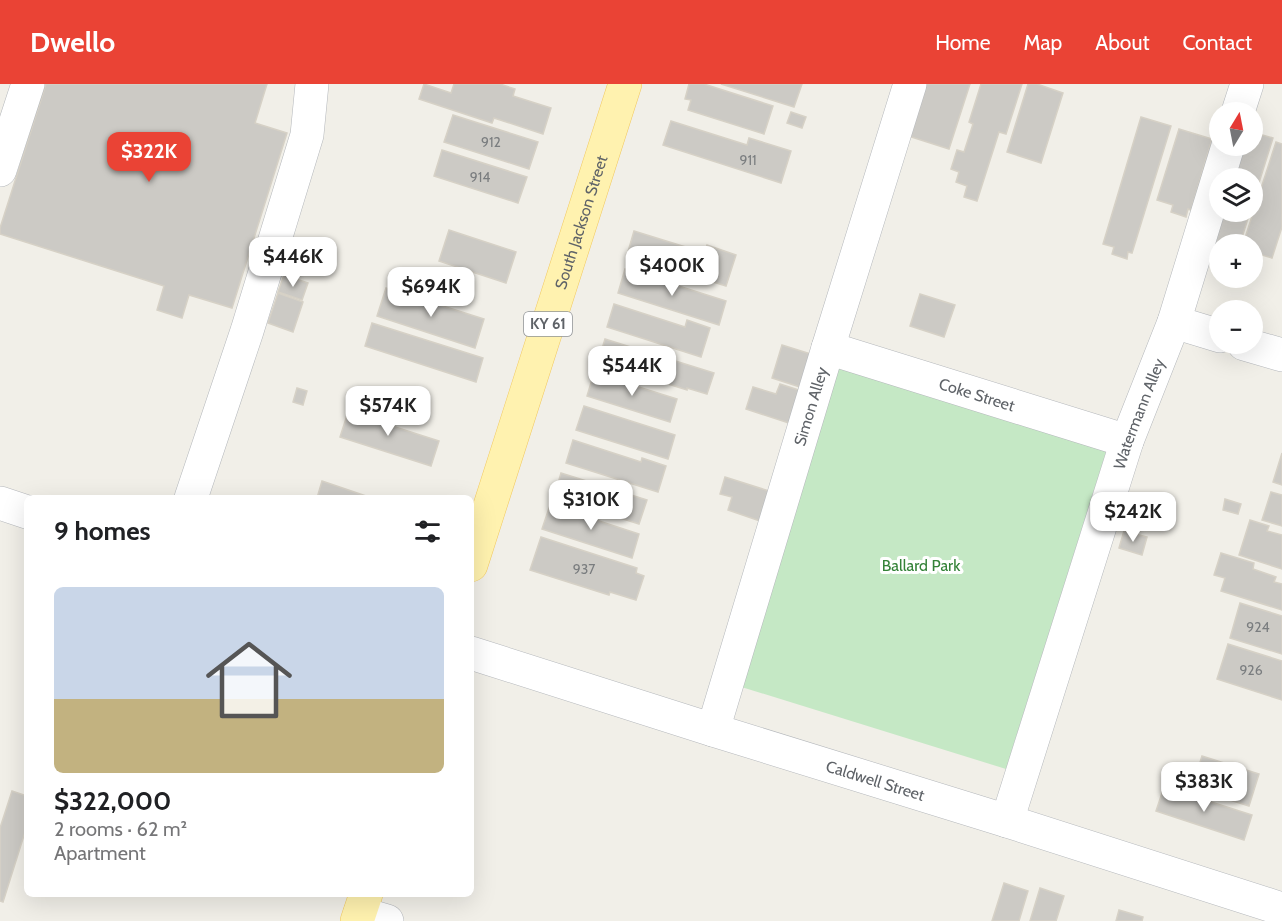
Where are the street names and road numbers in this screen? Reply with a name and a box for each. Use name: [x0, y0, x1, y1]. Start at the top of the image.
street label: South Jackson Street: [550, 152, 611, 291]
road number: KY 61: [524, 312, 572, 336]
street label: Watermann Alley: [1109, 356, 1168, 472]
street label: Simon Alley: [790, 365, 831, 448]
street label: Coke Street: [937, 374, 1018, 415]
street label: Caldwell Street: [824, 756, 928, 805]

